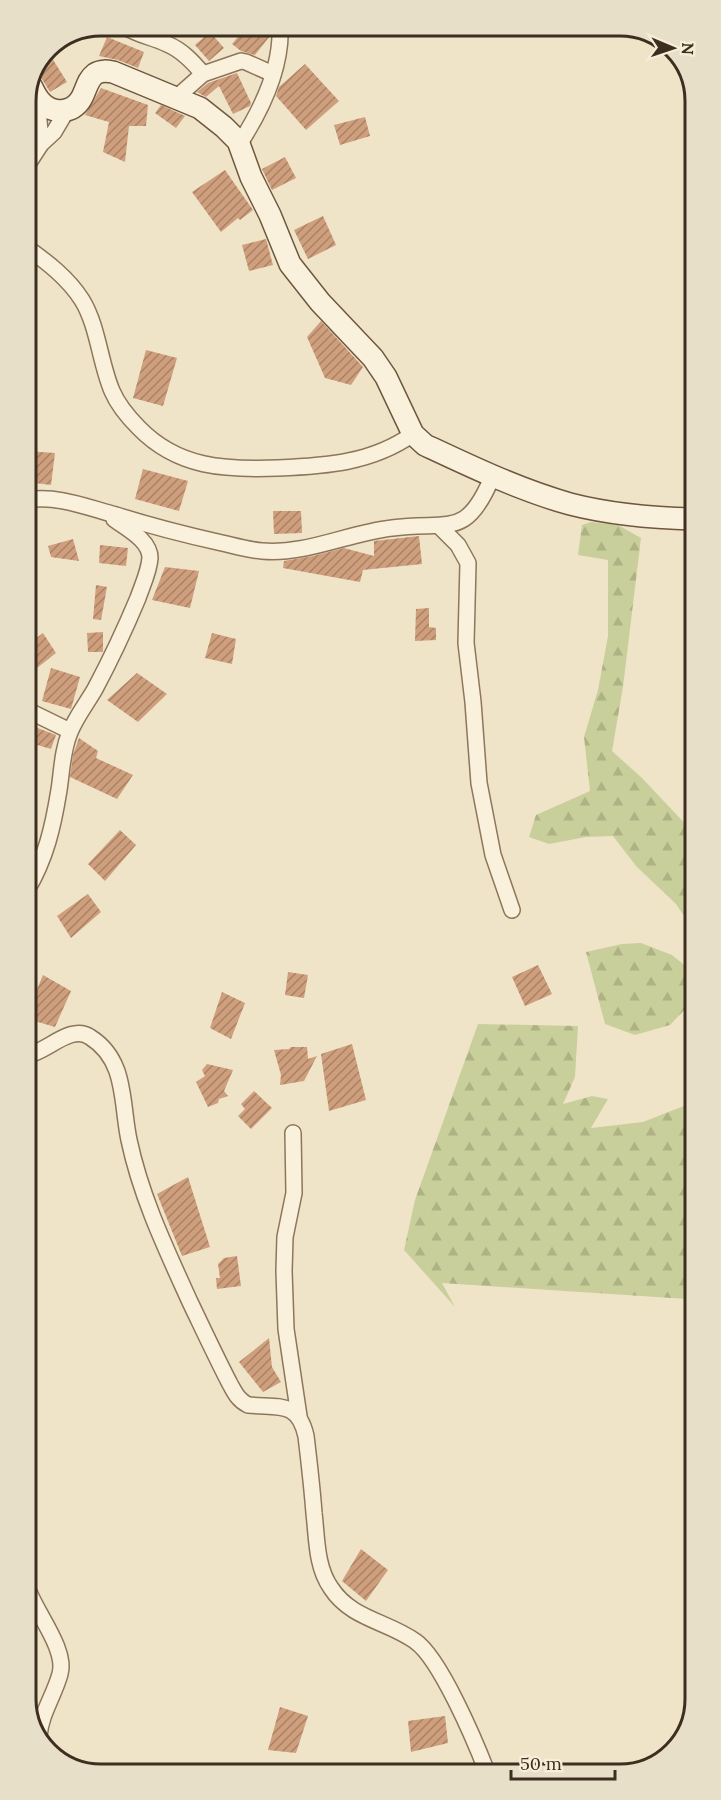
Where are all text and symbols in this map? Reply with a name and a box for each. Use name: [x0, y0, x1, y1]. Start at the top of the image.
north arrow: [643, 18, 703, 78]
text: N: [678, 42, 698, 55]
scale bar: [511, 1743, 614, 1781]
text: 50 m: [520, 1752, 562, 1775]

